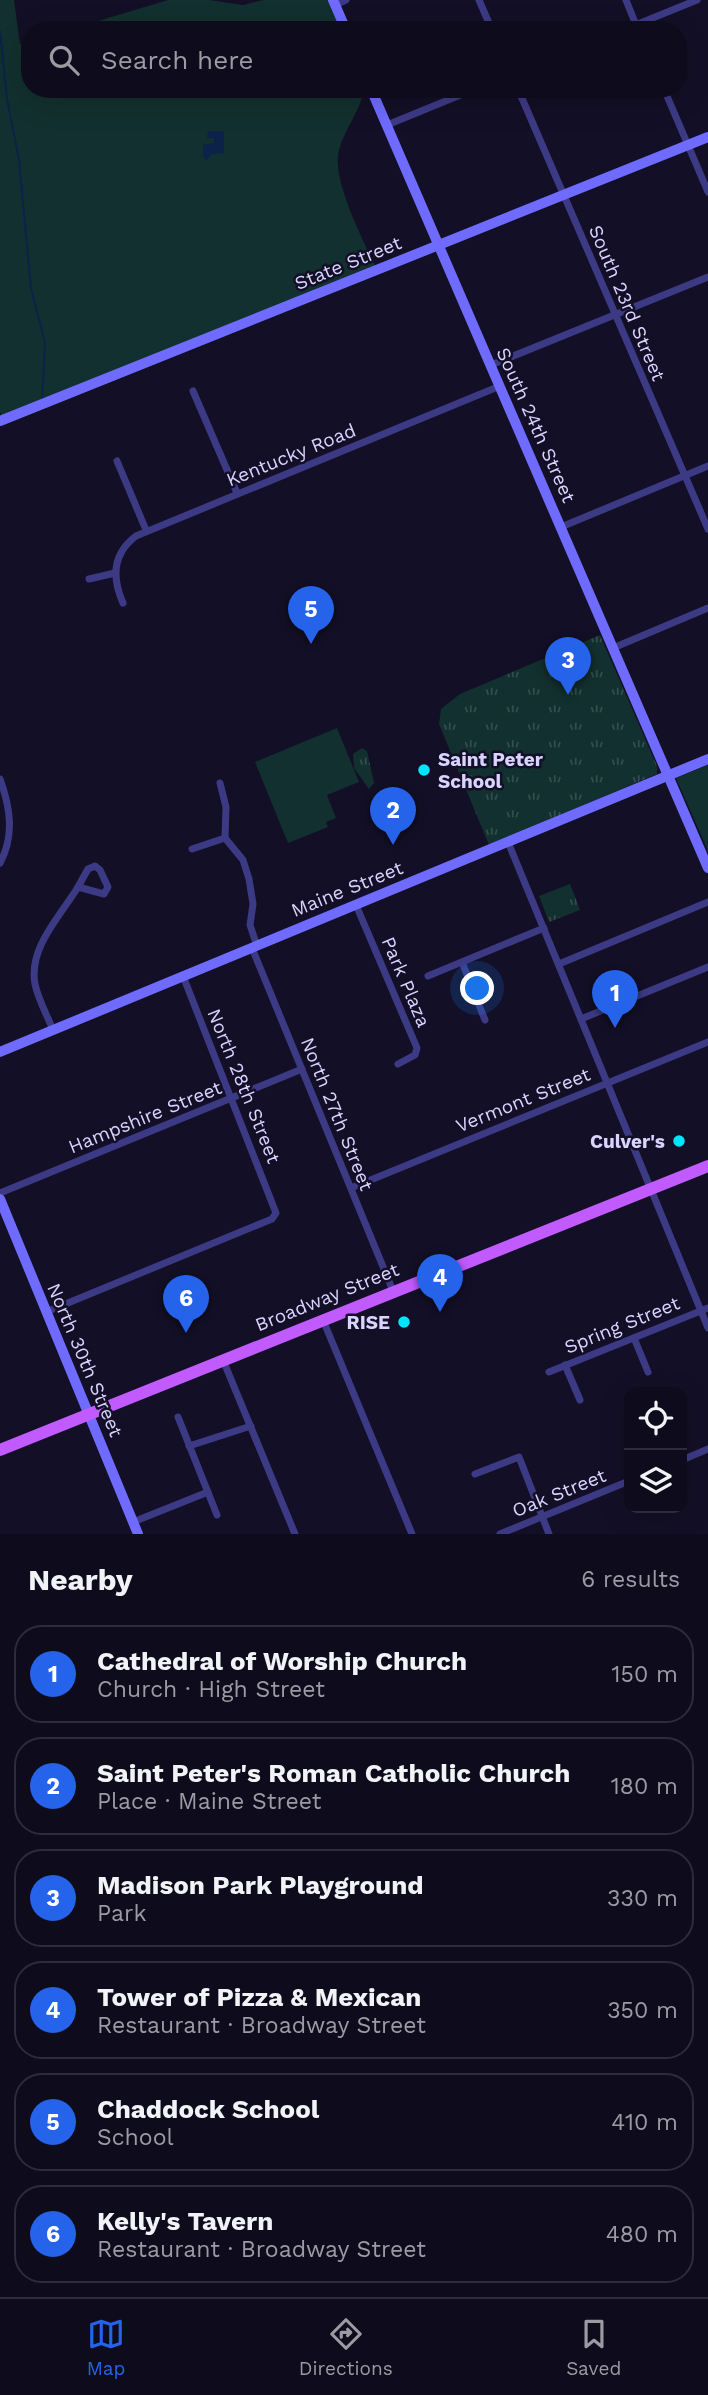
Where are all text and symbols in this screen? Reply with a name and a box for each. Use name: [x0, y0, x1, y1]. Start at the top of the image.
search box: [21, 21, 687, 98]
icon: search: [45, 41, 83, 79]
text: Search here: [101, 45, 253, 75]
street label: South 23rd Street: [584, 222, 670, 384]
street label: State Street: [291, 231, 405, 295]
street label: South 24th Street: [492, 344, 580, 506]
street label: Kentucky Road: [223, 419, 359, 491]
pin: 5: [288, 586, 334, 644]
pin: 3: [545, 637, 591, 695]
place label: Saint Peter School: [438, 748, 544, 793]
marker: Saint Peter School: [416, 762, 432, 778]
pin: 2: [370, 787, 416, 845]
street label: Maine Street: [288, 856, 406, 922]
street label: Park Plaza: [377, 933, 435, 1031]
pin: 1: [592, 970, 638, 1028]
your location: [460, 971, 494, 1005]
street label: North 28th Street: [202, 1005, 286, 1167]
street label: North 27th Street: [296, 1034, 378, 1194]
street label: Vermont Street: [452, 1063, 594, 1137]
street label: Hampshire Street: [65, 1076, 225, 1158]
place label: Culver's: [590, 1130, 665, 1153]
marker: Culver's: [671, 1133, 687, 1149]
pin: 4: [417, 1254, 463, 1312]
street label: Broadway Street: [252, 1258, 402, 1336]
pin: 6: [163, 1275, 209, 1333]
street label: North 30th Street: [42, 1280, 128, 1440]
street label: Spring Street: [561, 1291, 683, 1359]
place label: RISE: [347, 1311, 390, 1334]
marker: RISE: [396, 1314, 412, 1330]
map controls: [624, 1387, 687, 1513]
button: locate: [624, 1387, 687, 1450]
button: layers: [624, 1450, 687, 1513]
street label: Oak Street: [509, 1464, 609, 1522]
text: Nearby: [28, 1562, 133, 1597]
text: 6 results: [581, 1566, 680, 1593]
text: Cathedral of Worship Church: [97, 1646, 467, 1676]
text: 1: [48, 1661, 58, 1688]
text: 150 m: [612, 1661, 678, 1688]
text: Church · High Street: [97, 1676, 325, 1703]
text: Saint Peter's Roman Catholic Church: [97, 1758, 570, 1788]
text: 2: [46, 1773, 60, 1800]
text: 180 m: [611, 1773, 678, 1800]
text: Place · Maine Street: [97, 1788, 321, 1815]
text: Madison Park Playground: [97, 1870, 424, 1900]
text: 3: [46, 1885, 60, 1912]
text: 330 m: [607, 1885, 678, 1912]
text: Park: [97, 1900, 146, 1927]
text: Tower of Pizza & Mexican: [97, 1982, 421, 2012]
text: 4: [46, 1997, 60, 2024]
text: 350 m: [607, 1997, 678, 2024]
text: Restaurant · Broadway Street: [97, 2012, 426, 2039]
text: Chaddock School: [97, 2094, 319, 2124]
text: 5: [46, 2109, 60, 2136]
text: 410 m: [611, 2109, 678, 2136]
text: School: [97, 2124, 174, 2151]
text: Kelly's Tavern: [97, 2206, 273, 2236]
text: 6: [46, 2221, 60, 2248]
text: 480 m: [606, 2221, 678, 2248]
text: Restaurant · Broadway Street: [97, 2236, 426, 2263]
tab: Map: [87, 2315, 125, 2380]
tab: Directions: [299, 2315, 393, 2380]
tab: Saved: [566, 2315, 621, 2380]

